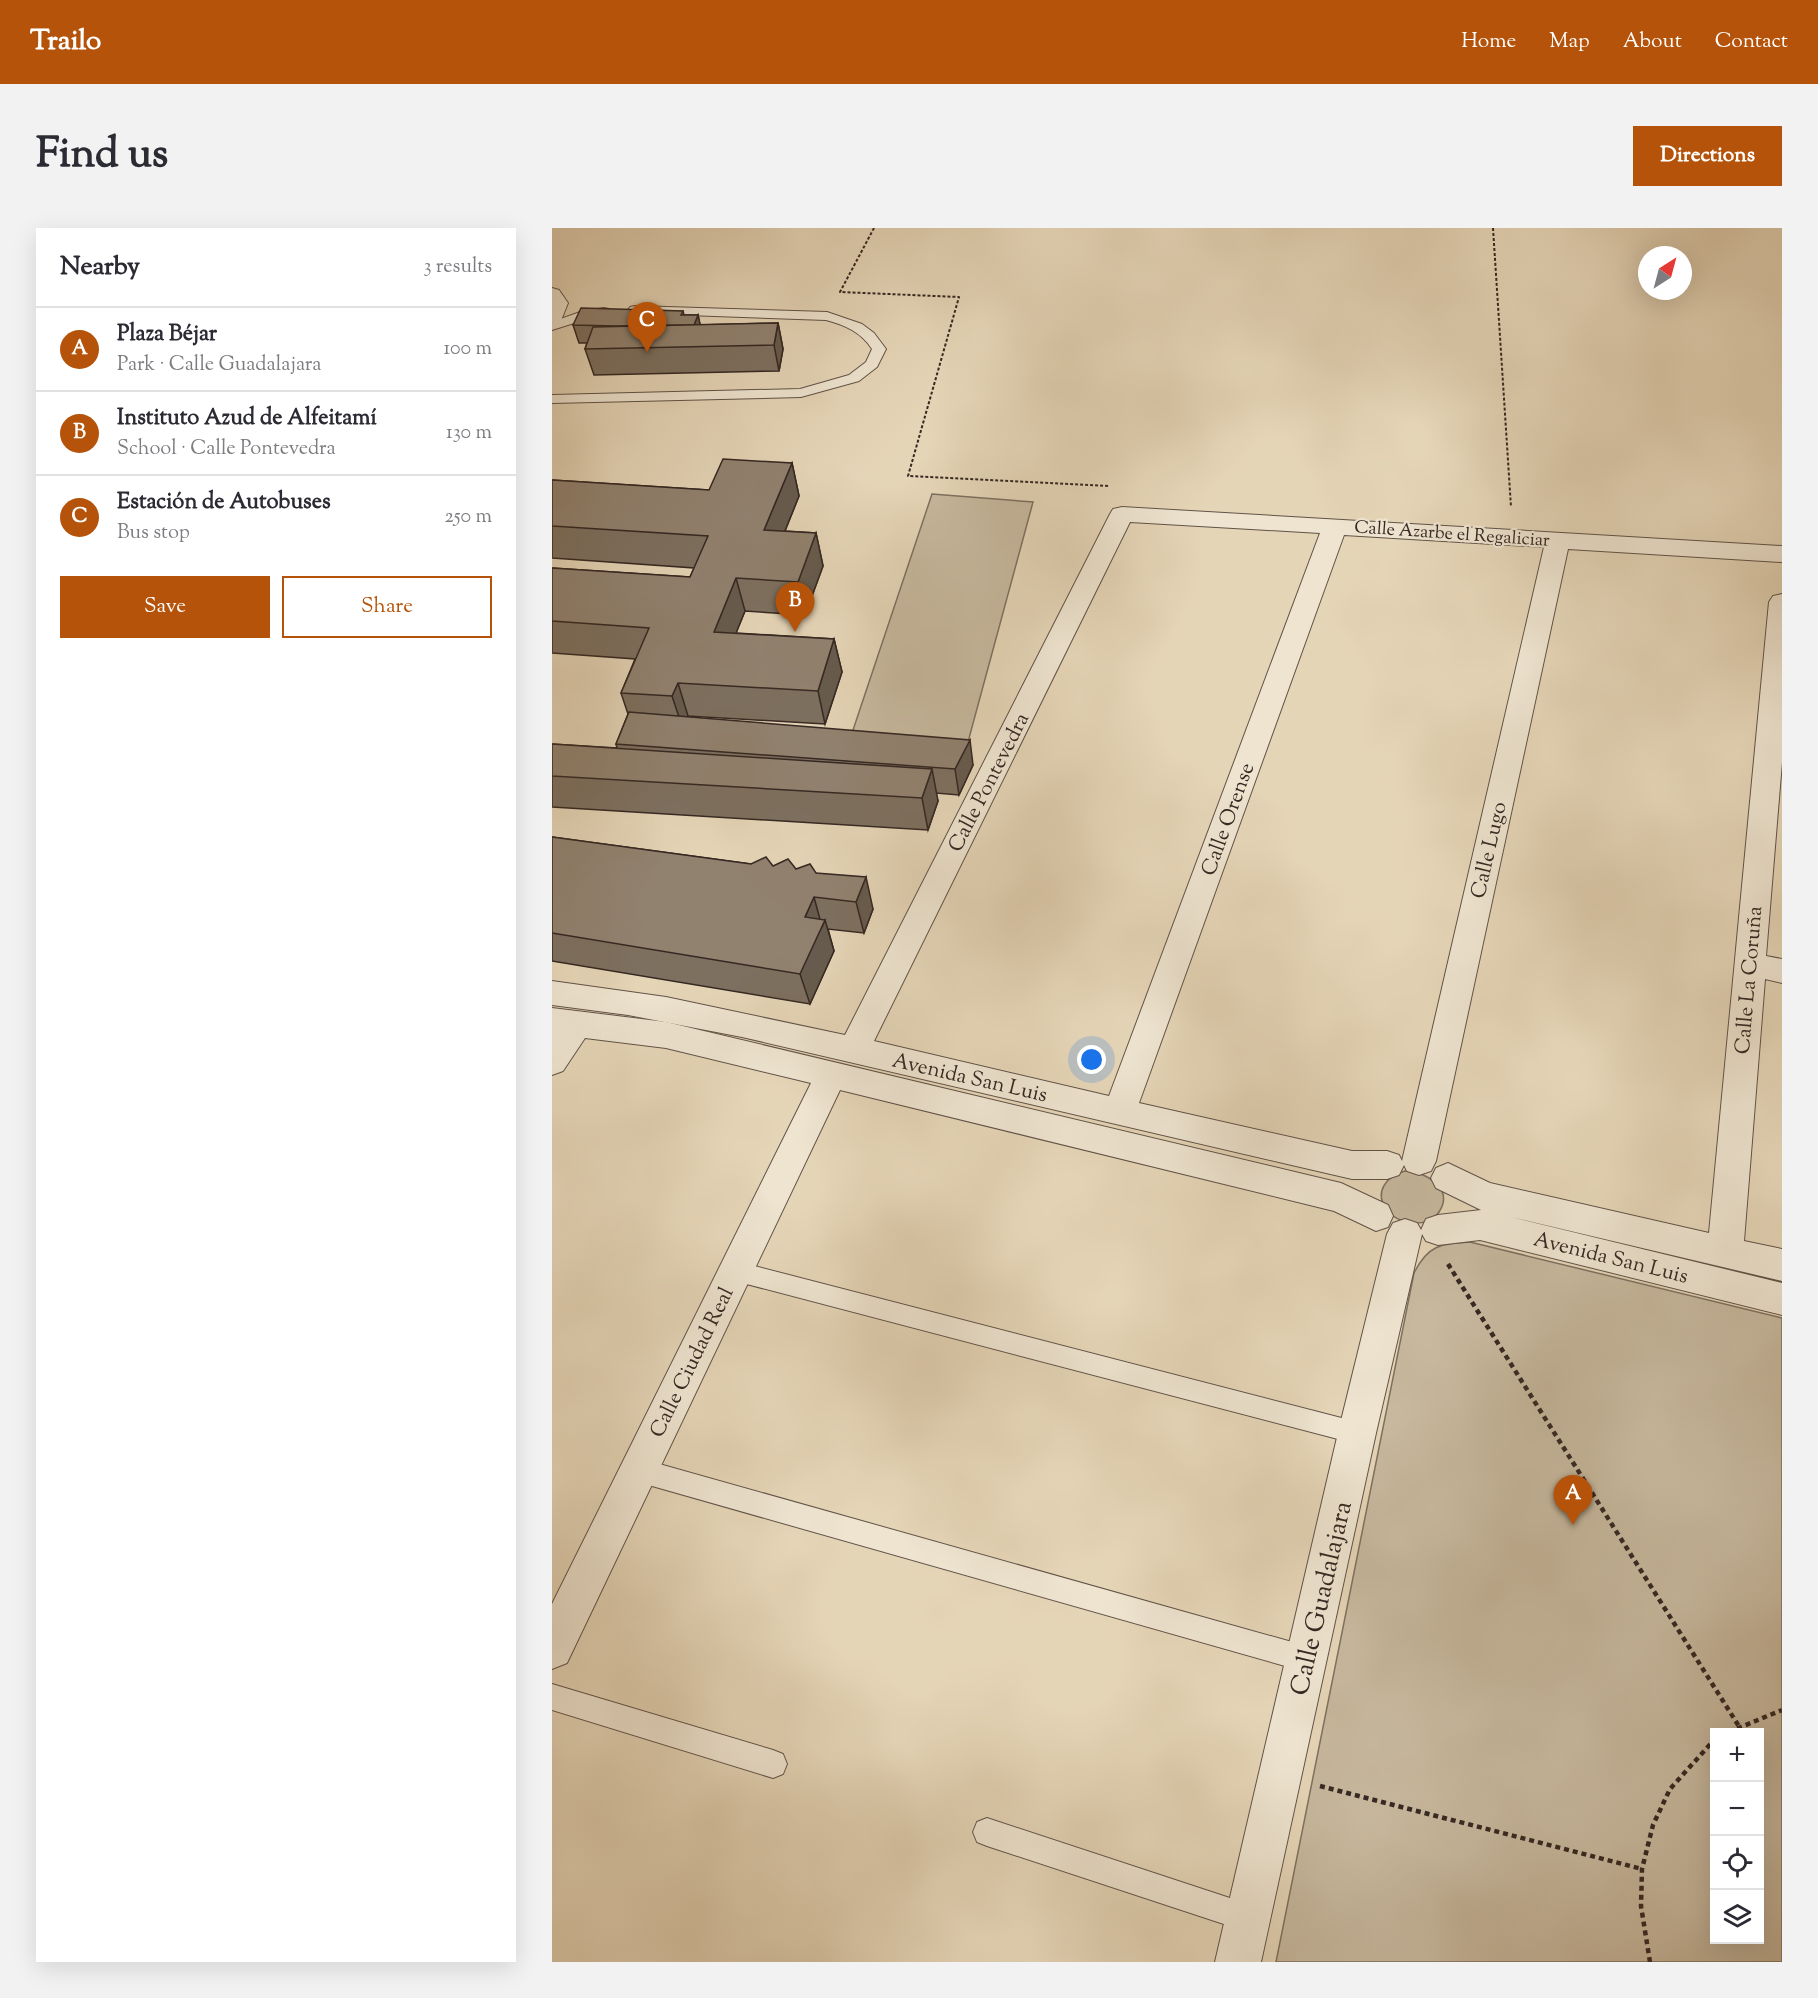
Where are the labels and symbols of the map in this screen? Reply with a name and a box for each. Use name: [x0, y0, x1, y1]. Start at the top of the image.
north arrow: [1638, 246, 1692, 300]
pin: C: [628, 302, 667, 352]
street label: Calle Azarbe el Regaliciar: [1353, 515, 1551, 555]
pin: B: [776, 582, 814, 632]
street label: Calle Pontevedra: [942, 708, 1038, 858]
street label: Calle Orense: [1195, 759, 1263, 880]
street label: Calle Lugo: [1464, 799, 1516, 902]
street label: Calle La Coruña: [1729, 904, 1771, 1056]
your location: [1077, 1045, 1106, 1074]
street label: Avenida San Luis: [889, 1047, 1050, 1111]
street label: Avenida San Luis: [1530, 1225, 1691, 1293]
street label: Calle Ciudad Real: [643, 1282, 742, 1443]
pin: A: [1554, 1476, 1592, 1525]
street label: Calle Guadalajara: [1282, 1498, 1363, 1699]

